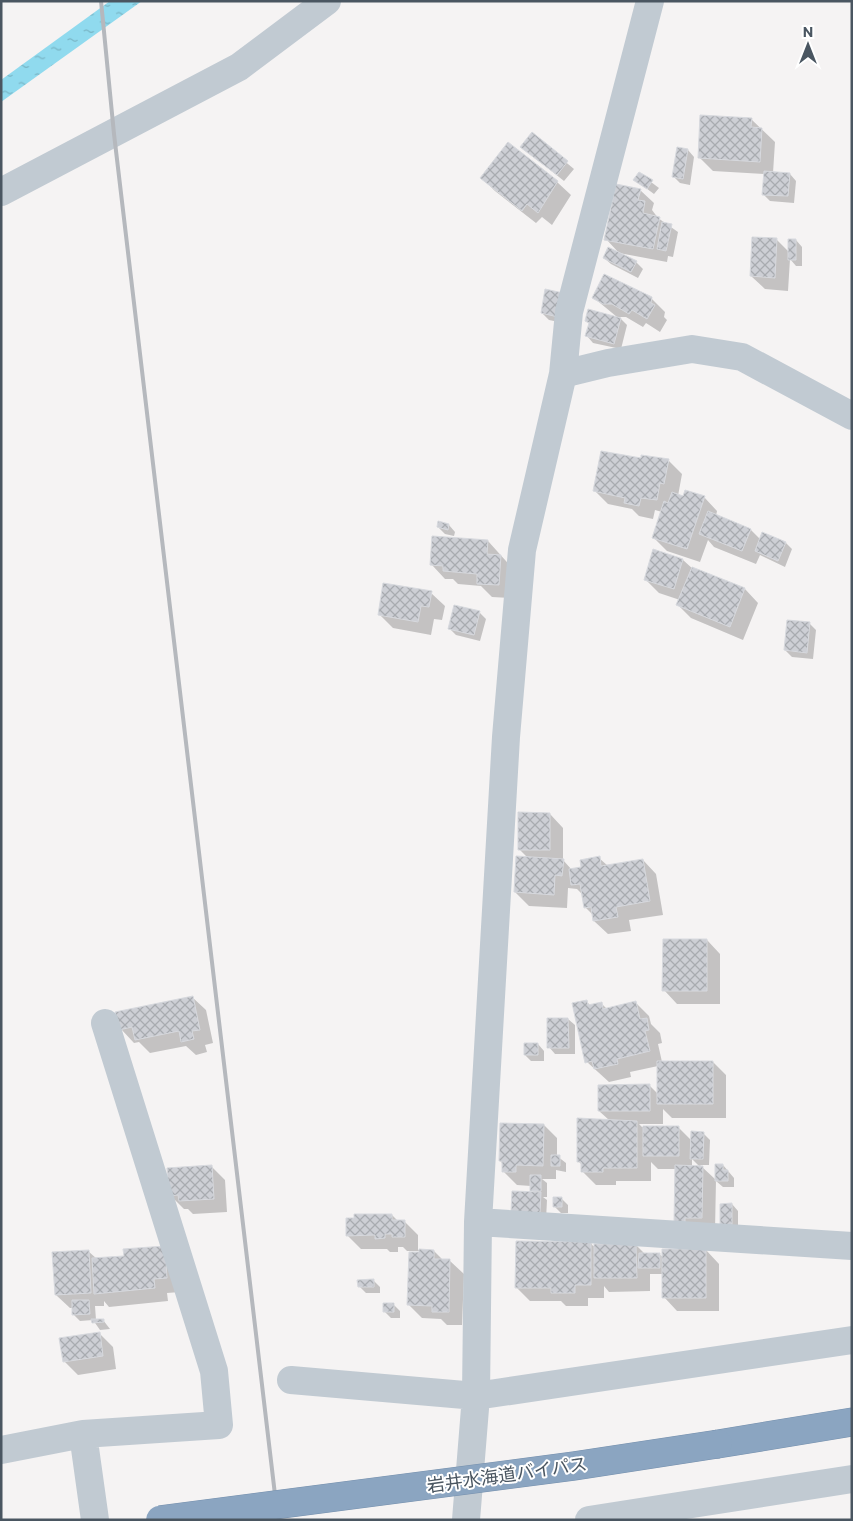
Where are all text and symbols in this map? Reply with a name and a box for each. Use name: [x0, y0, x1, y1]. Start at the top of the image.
north arrow: [783, 20, 833, 70]
text: N: [803, 23, 813, 40]
street label: 岩井水海道バイパス: [425, 1452, 588, 1496]

